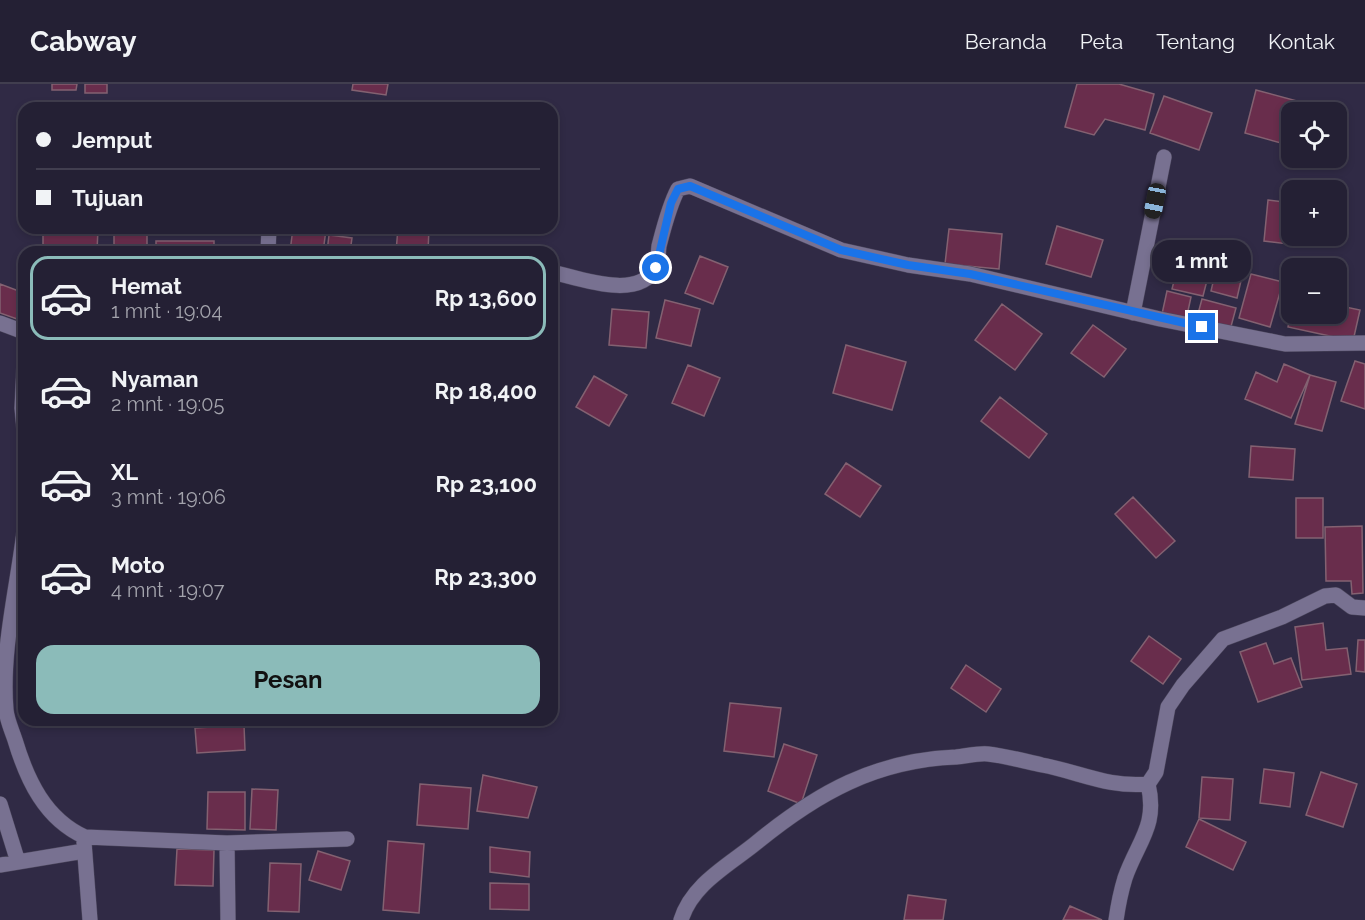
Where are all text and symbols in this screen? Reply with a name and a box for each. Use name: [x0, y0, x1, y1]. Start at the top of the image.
text: Cabway: [30, 25, 137, 58]
text: Beranda: [965, 29, 1047, 54]
text: Peta: [1080, 29, 1123, 54]
text: Tentang: [1156, 29, 1235, 54]
text: Kontak: [1268, 29, 1335, 54]
map controls: [1281, 102, 1347, 324]
button: locate: [1281, 102, 1347, 168]
text: Jemput: [72, 127, 152, 153]
button: +: [1281, 180, 1347, 246]
car: [1143, 182, 1167, 220]
text: Tujuan: [72, 185, 143, 211]
callout: 1 mnt: [1152, 240, 1252, 282]
text: 1 mnt: [1175, 249, 1228, 273]
route start: [642, 254, 669, 281]
button: −: [1281, 258, 1347, 324]
icon: car: [39, 271, 93, 325]
text: Hemat: [111, 273, 182, 299]
text: Rp 13,600: [435, 285, 537, 311]
text: 1 mnt · 19:04: [111, 299, 222, 323]
route end: [1188, 313, 1215, 340]
icon: car: [39, 364, 93, 418]
text: Nyaman: [111, 366, 199, 392]
text: Rp 18,400: [434, 378, 537, 404]
text: 2 mnt · 19:05: [111, 392, 224, 416]
icon: car: [39, 457, 93, 511]
text: XL: [111, 459, 138, 485]
text: Rp 23,100: [436, 471, 537, 497]
text: 3 mnt · 19:06: [111, 485, 226, 509]
icon: car: [39, 550, 93, 604]
text: Moto: [111, 552, 165, 578]
text: Rp 23,300: [434, 564, 537, 590]
text: 4 mnt · 19:07: [111, 578, 224, 602]
button: Pesan: [36, 645, 540, 714]

